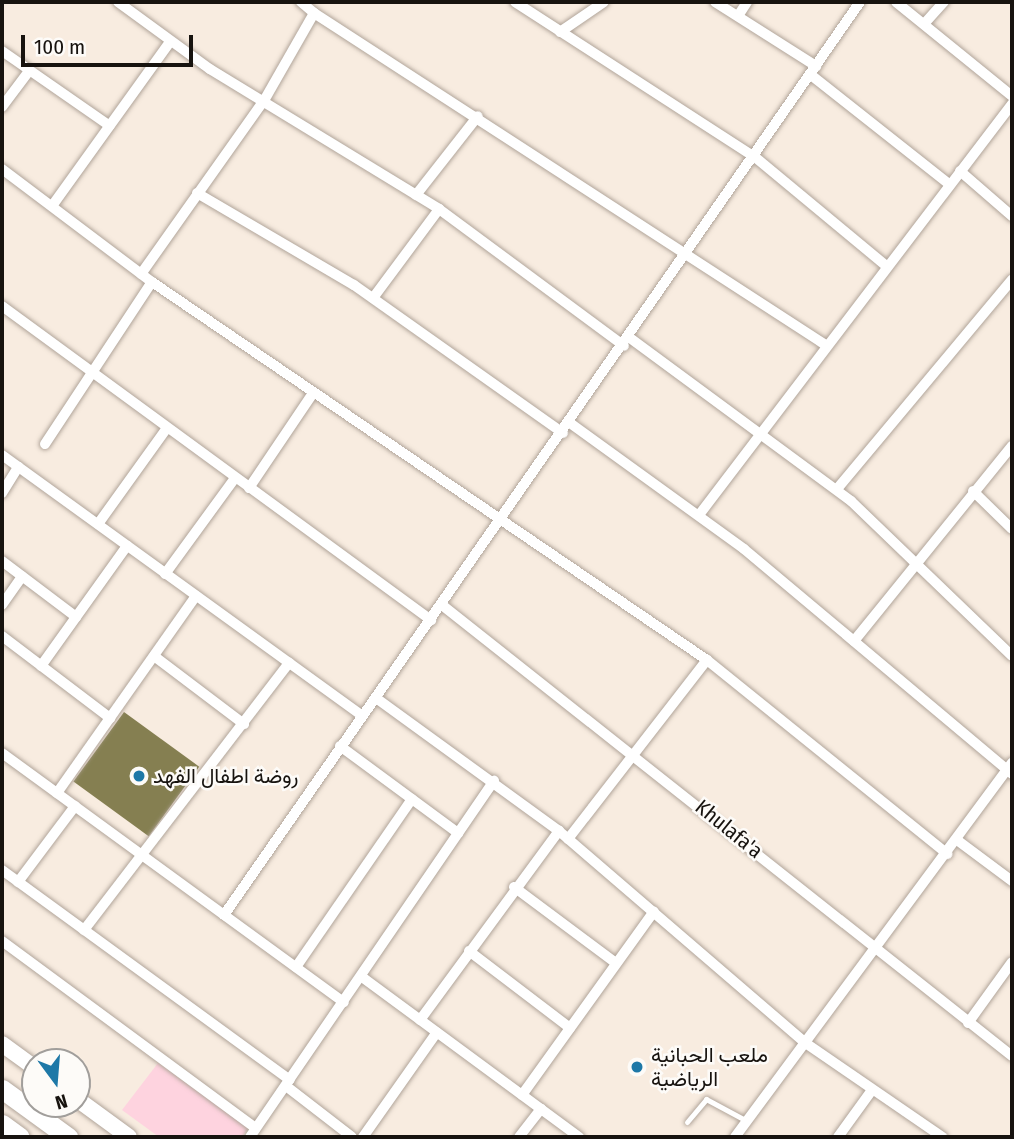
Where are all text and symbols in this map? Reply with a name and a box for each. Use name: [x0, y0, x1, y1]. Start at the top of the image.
scale bar: [24, 21, 196, 65]
text: 100 m: [34, 34, 85, 60]
place label: روضة اطفال الفهد: [153, 763, 298, 789]
marker: روضة اطفال الفهد: [131, 768, 147, 784]
street label: Khulafa'a: [690, 794, 768, 864]
place label: ملعب الحبانية الرياضية: [651, 1042, 768, 1092]
north arrow: [21, 1048, 91, 1118]
marker: ملعب الحبانية الرياضية: [629, 1059, 645, 1075]
text: N: [53, 1089, 70, 1114]

